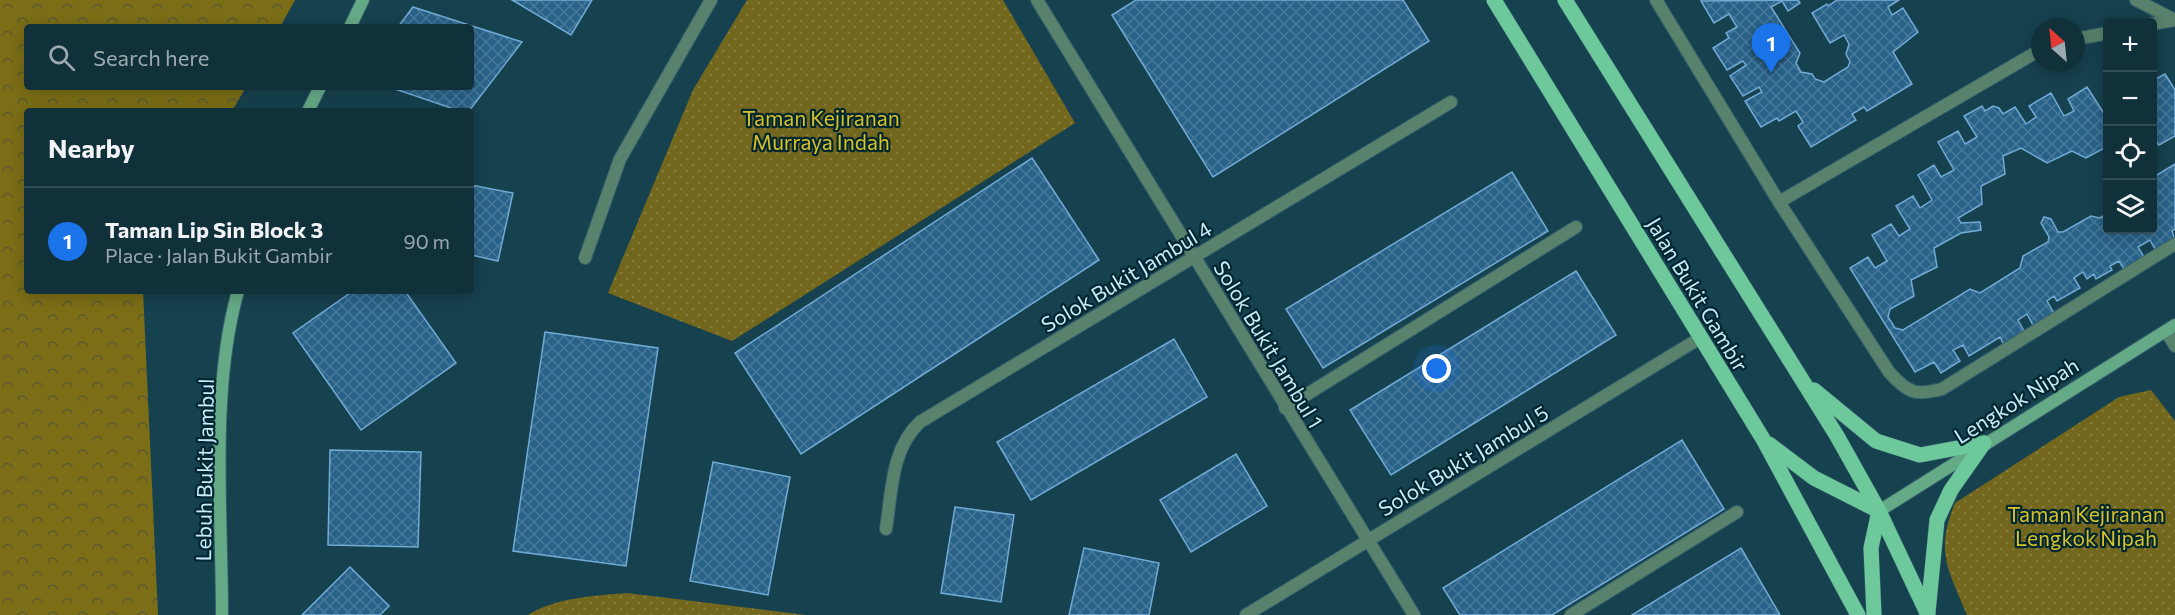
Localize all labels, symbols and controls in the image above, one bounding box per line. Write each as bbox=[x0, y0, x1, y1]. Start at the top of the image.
north arrow bbox=[2031, 18, 2085, 72]
map controls bbox=[2103, 18, 2157, 234]
button: + bbox=[2103, 18, 2157, 72]
pin: 1 bbox=[1752, 23, 1790, 73]
search box bbox=[24, 24, 474, 90]
icon: search bbox=[45, 41, 78, 74]
text: Search here bbox=[93, 44, 209, 71]
button: − bbox=[2103, 72, 2157, 126]
park label: Taman Kejiranan Murraya Indah bbox=[742, 105, 900, 154]
button: locate bbox=[2103, 126, 2157, 180]
text: Nearby bbox=[48, 132, 135, 163]
button: layers bbox=[2103, 180, 2157, 234]
street label: Jalan Bukit Gambir bbox=[1642, 213, 1754, 375]
street label: Solok Bukit Jambul 4 bbox=[1036, 215, 1216, 337]
text: Taman Lip Sin Block 3 bbox=[105, 216, 323, 243]
text: 1 bbox=[63, 229, 72, 253]
text: 90 m bbox=[404, 229, 450, 253]
text: Place · Jalan Bukit Gambir bbox=[105, 243, 333, 267]
street label: Solok Bukit Jambul 1 bbox=[1209, 256, 1329, 432]
street label: Lengkok Nipah bbox=[1949, 352, 2083, 448]
your location bbox=[1422, 354, 1451, 383]
street label: Lebuh Bukit Jambul bbox=[190, 378, 218, 562]
street label: Solok Bukit Jambul 5 bbox=[1373, 399, 1553, 521]
park label: Taman Kejiranan Lengkok Nipah bbox=[2007, 501, 2165, 550]

